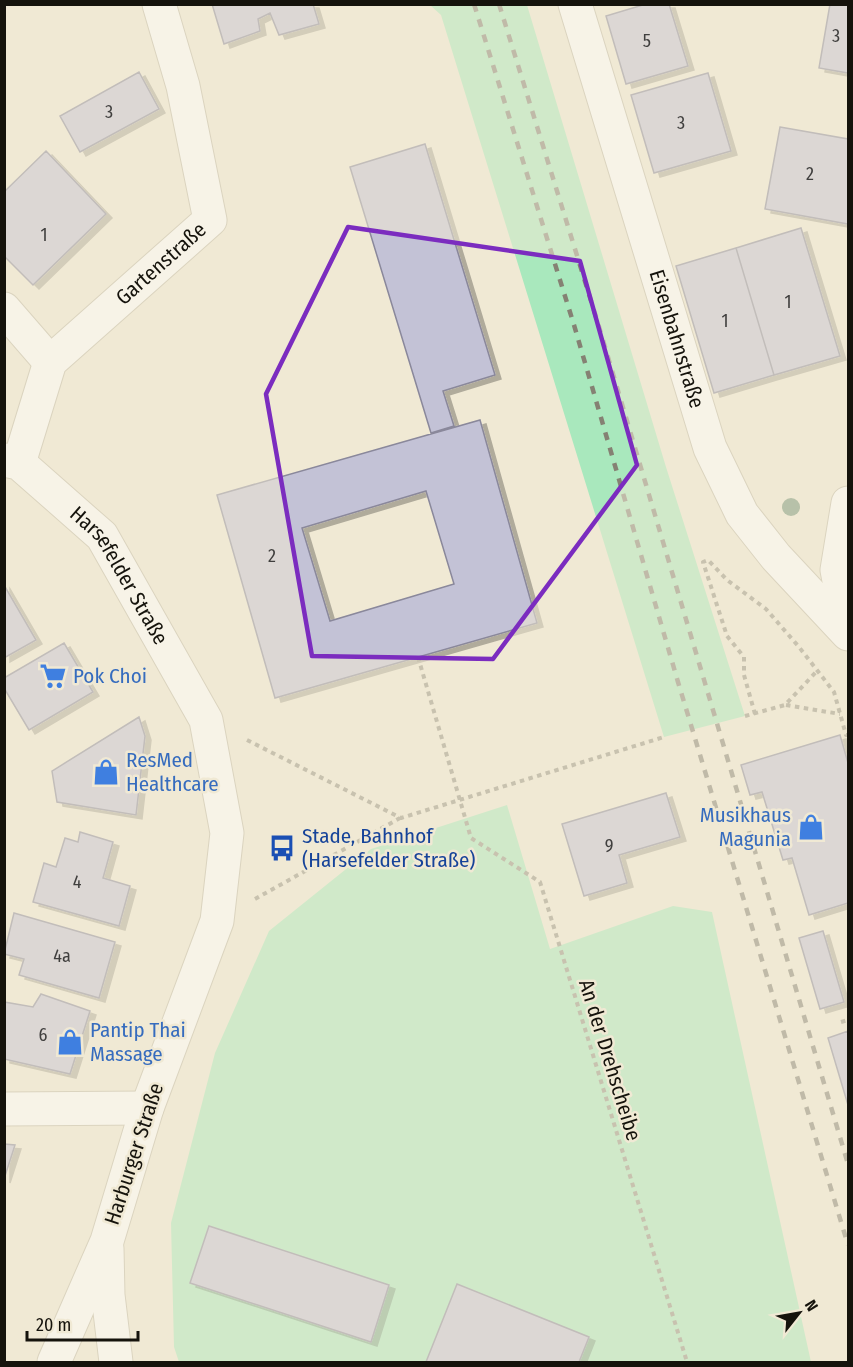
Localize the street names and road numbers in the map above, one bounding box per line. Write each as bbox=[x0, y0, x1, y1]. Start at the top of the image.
street label: Gartenstraße bbox=[110, 217, 212, 310]
street label: Eisenbahnstraße bbox=[644, 266, 710, 411]
street label: Harsefelder Straße bbox=[65, 501, 174, 649]
street label: An der Drehscheibe bbox=[573, 976, 647, 1144]
street label: Harburger Straße bbox=[99, 1080, 169, 1228]

